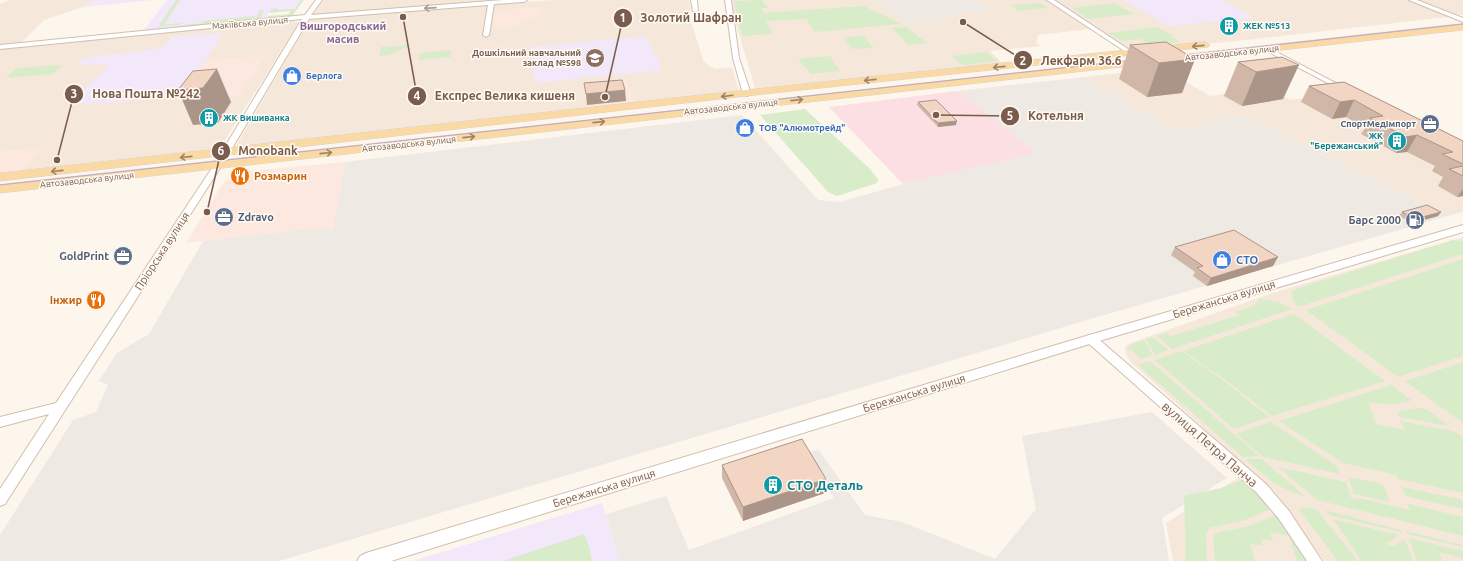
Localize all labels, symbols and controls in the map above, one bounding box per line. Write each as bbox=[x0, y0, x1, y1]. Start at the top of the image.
one-way arrow bbox=[424, 4, 437, 11]
callout: Золотий Шафран bbox=[613, 6, 750, 30]
text: 1 bbox=[620, 11, 626, 24]
text: Золотий Шафран bbox=[640, 11, 742, 24]
street label: Макіївська вулиця bbox=[212, 15, 289, 31]
building icon: ЖЕК №513 bbox=[1218, 15, 1240, 37]
district label: Вишгородський масив bbox=[300, 20, 386, 45]
place label: ЖЕК №513 bbox=[1243, 21, 1290, 31]
one-way arrow bbox=[1192, 42, 1205, 50]
street label: Автозаводська вулиця bbox=[1185, 43, 1280, 63]
school or university icon: Дошкільний навчальний заклад №598 bbox=[584, 47, 606, 69]
place label: Дошкільний навчальний заклад №598 bbox=[472, 48, 581, 68]
callout: Лекфарм 36.6 bbox=[1013, 48, 1129, 72]
text: 2 bbox=[1020, 54, 1027, 67]
text: Лекфарм 36.6 bbox=[1041, 54, 1122, 67]
one-way arrow bbox=[993, 63, 1006, 70]
shop icon: Берлога bbox=[281, 65, 303, 87]
place label: Берлога bbox=[306, 71, 342, 81]
one-way arrow bbox=[864, 77, 877, 84]
callout: Нова Пошта №242 bbox=[64, 82, 208, 106]
callout: Експрес Велика кишеня bbox=[407, 84, 584, 108]
text: 3 bbox=[71, 87, 77, 100]
text: Нова Пошта №242 bbox=[92, 87, 200, 100]
text: 4 bbox=[414, 89, 421, 102]
text: Експрес Велика кишеня bbox=[435, 89, 575, 102]
one-way arrow bbox=[721, 92, 734, 100]
street label: Автозаводська вулиця bbox=[684, 97, 779, 117]
one-way arrow bbox=[790, 97, 803, 104]
callout: Котельня bbox=[1000, 104, 1092, 128]
building icon: ЖК Вишиванка bbox=[198, 107, 220, 129]
text: 5 bbox=[1007, 109, 1014, 122]
text: Котельня bbox=[1028, 109, 1084, 122]
place label: ЖК Вишиванка bbox=[223, 113, 290, 123]
office icon: СпортМедІмпорт bbox=[1419, 113, 1441, 135]
shop icon: ТОВ "Алюмотрейд" bbox=[734, 117, 756, 139]
one-way arrow bbox=[592, 118, 605, 126]
place label: СпортМедІмпорт bbox=[1340, 119, 1416, 129]
place label: ТОВ "Алюмотрейд" bbox=[759, 123, 845, 133]
building icon: ЖК "Бережанський" bbox=[1386, 130, 1408, 152]
place label: ЖК "Бережанський" bbox=[1310, 131, 1383, 151]
one-way arrow bbox=[462, 133, 475, 141]
street label: Автозаводська вулиця bbox=[362, 134, 457, 154]
callout: Monobank bbox=[211, 139, 306, 163]
text: 6 bbox=[218, 144, 225, 157]
text: Monobank bbox=[238, 144, 298, 157]
one-way arrow bbox=[319, 149, 332, 157]
one-way arrow bbox=[180, 153, 193, 160]
restaurant icon: Розмарин bbox=[229, 165, 251, 187]
one-way arrow bbox=[50, 167, 63, 174]
street label: Автозаводська вулиця bbox=[40, 170, 135, 190]
place label: Розмарин bbox=[254, 170, 307, 182]
office icon: Zdravo bbox=[213, 206, 235, 228]
fuel station icon: Барс 2000 bbox=[1404, 209, 1426, 231]
street label: Пріорська вулиця bbox=[132, 210, 192, 292]
place label: Zdravo bbox=[238, 211, 274, 223]
place label: Барс 2000 bbox=[1349, 214, 1401, 226]
office icon: GoldPrint bbox=[112, 245, 134, 267]
shop icon: СТО bbox=[1211, 249, 1233, 271]
place label: GoldPrint bbox=[59, 250, 109, 262]
place label: СТО bbox=[1236, 254, 1259, 266]
street label: Бережанська вулиця bbox=[1171, 278, 1277, 320]
restaurant icon: Інжир bbox=[85, 289, 107, 311]
place label: Інжир bbox=[50, 294, 82, 306]
street label: Бережанська вулиця bbox=[861, 372, 967, 414]
street label: вулиця Петра Панча bbox=[1159, 399, 1261, 489]
street label: Бережанська вулиця bbox=[551, 467, 657, 509]
building icon: СТО Деталь bbox=[762, 474, 784, 496]
place label: СТО Деталь bbox=[787, 478, 863, 492]

